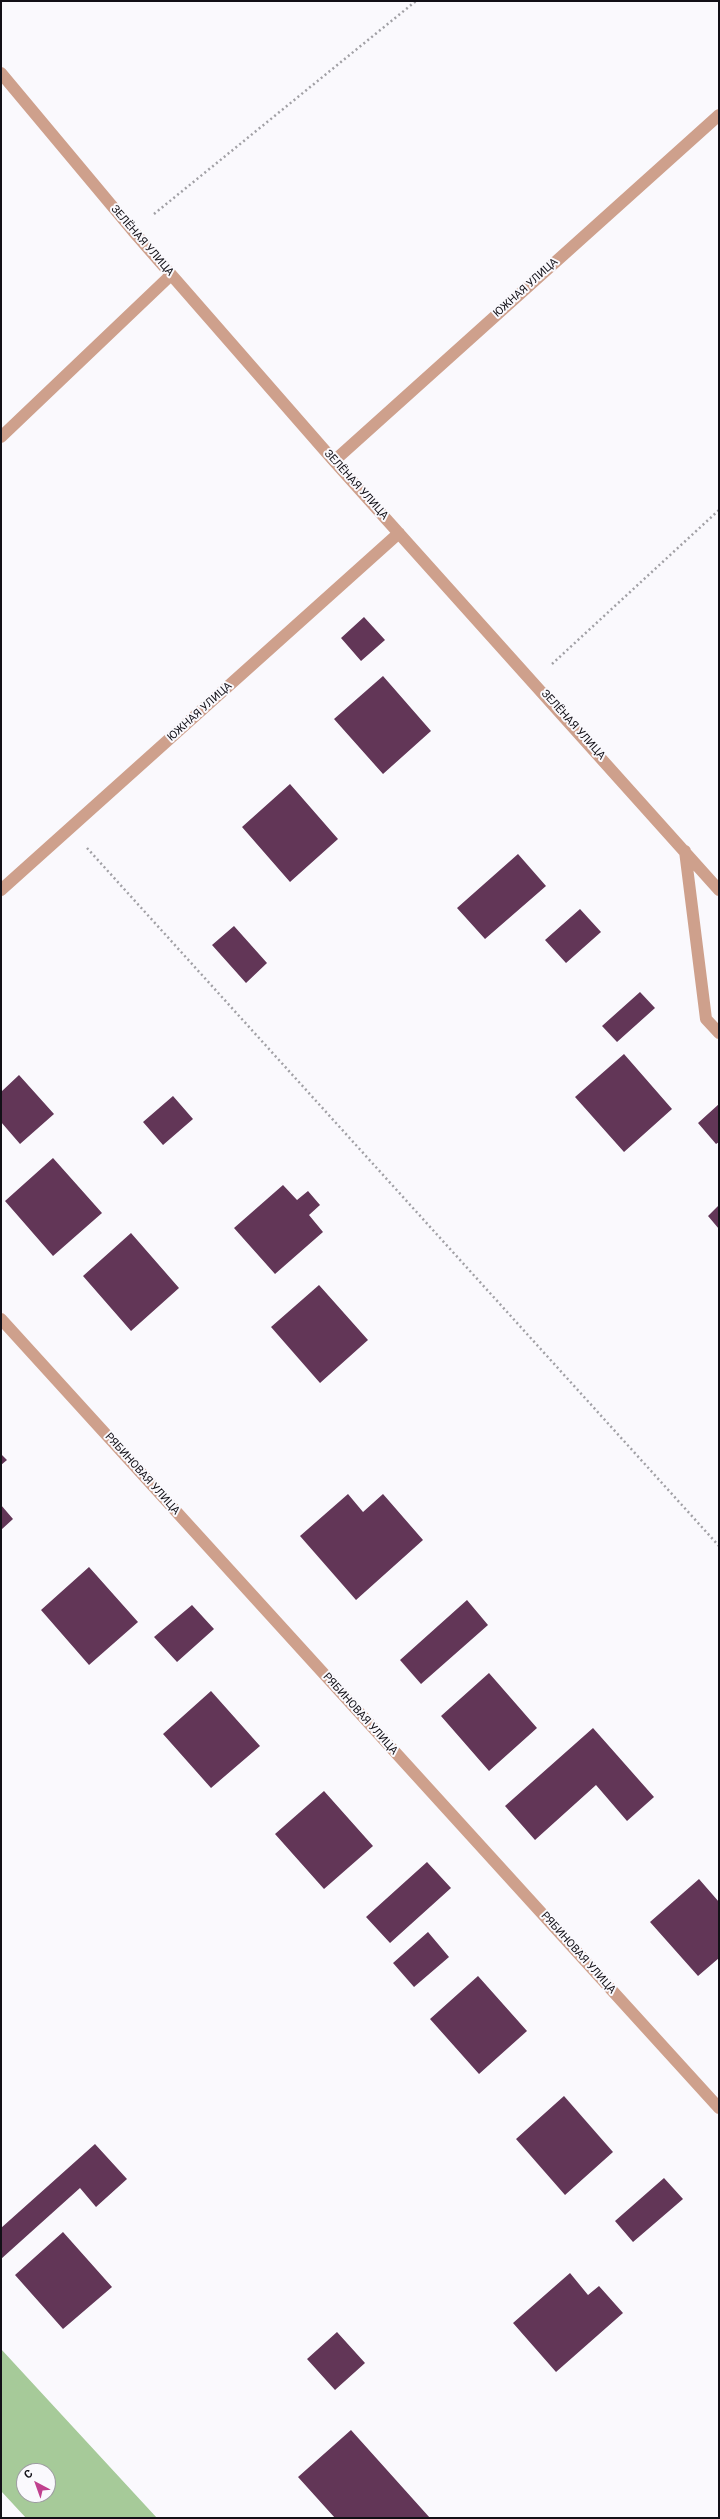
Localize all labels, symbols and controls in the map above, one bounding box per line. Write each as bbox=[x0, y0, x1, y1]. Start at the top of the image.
street label: ЗЕЛЁНАЯ УЛИЦА bbox=[108, 203, 176, 279]
street label: ЮЖНАЯ УЛИЦА bbox=[491, 256, 561, 320]
street label: ЗЕЛЁНАЯ УЛИЦА bbox=[321, 447, 391, 523]
street label: ЮЖНАЯ УЛИЦА bbox=[165, 680, 235, 744]
street label: ЗЕЛЁНАЯ УЛИЦА bbox=[538, 687, 608, 763]
street label: РЯБИНОВАЯ УЛИЦА bbox=[102, 1430, 182, 1518]
street label: РЯБИНОВАЯ УЛИЦА bbox=[320, 1670, 400, 1758]
street label: РЯБИНОВАЯ УЛИЦА bbox=[538, 1909, 618, 1997]
north arrow bbox=[16, 2463, 56, 2503]
text: С bbox=[21, 2467, 35, 2482]

